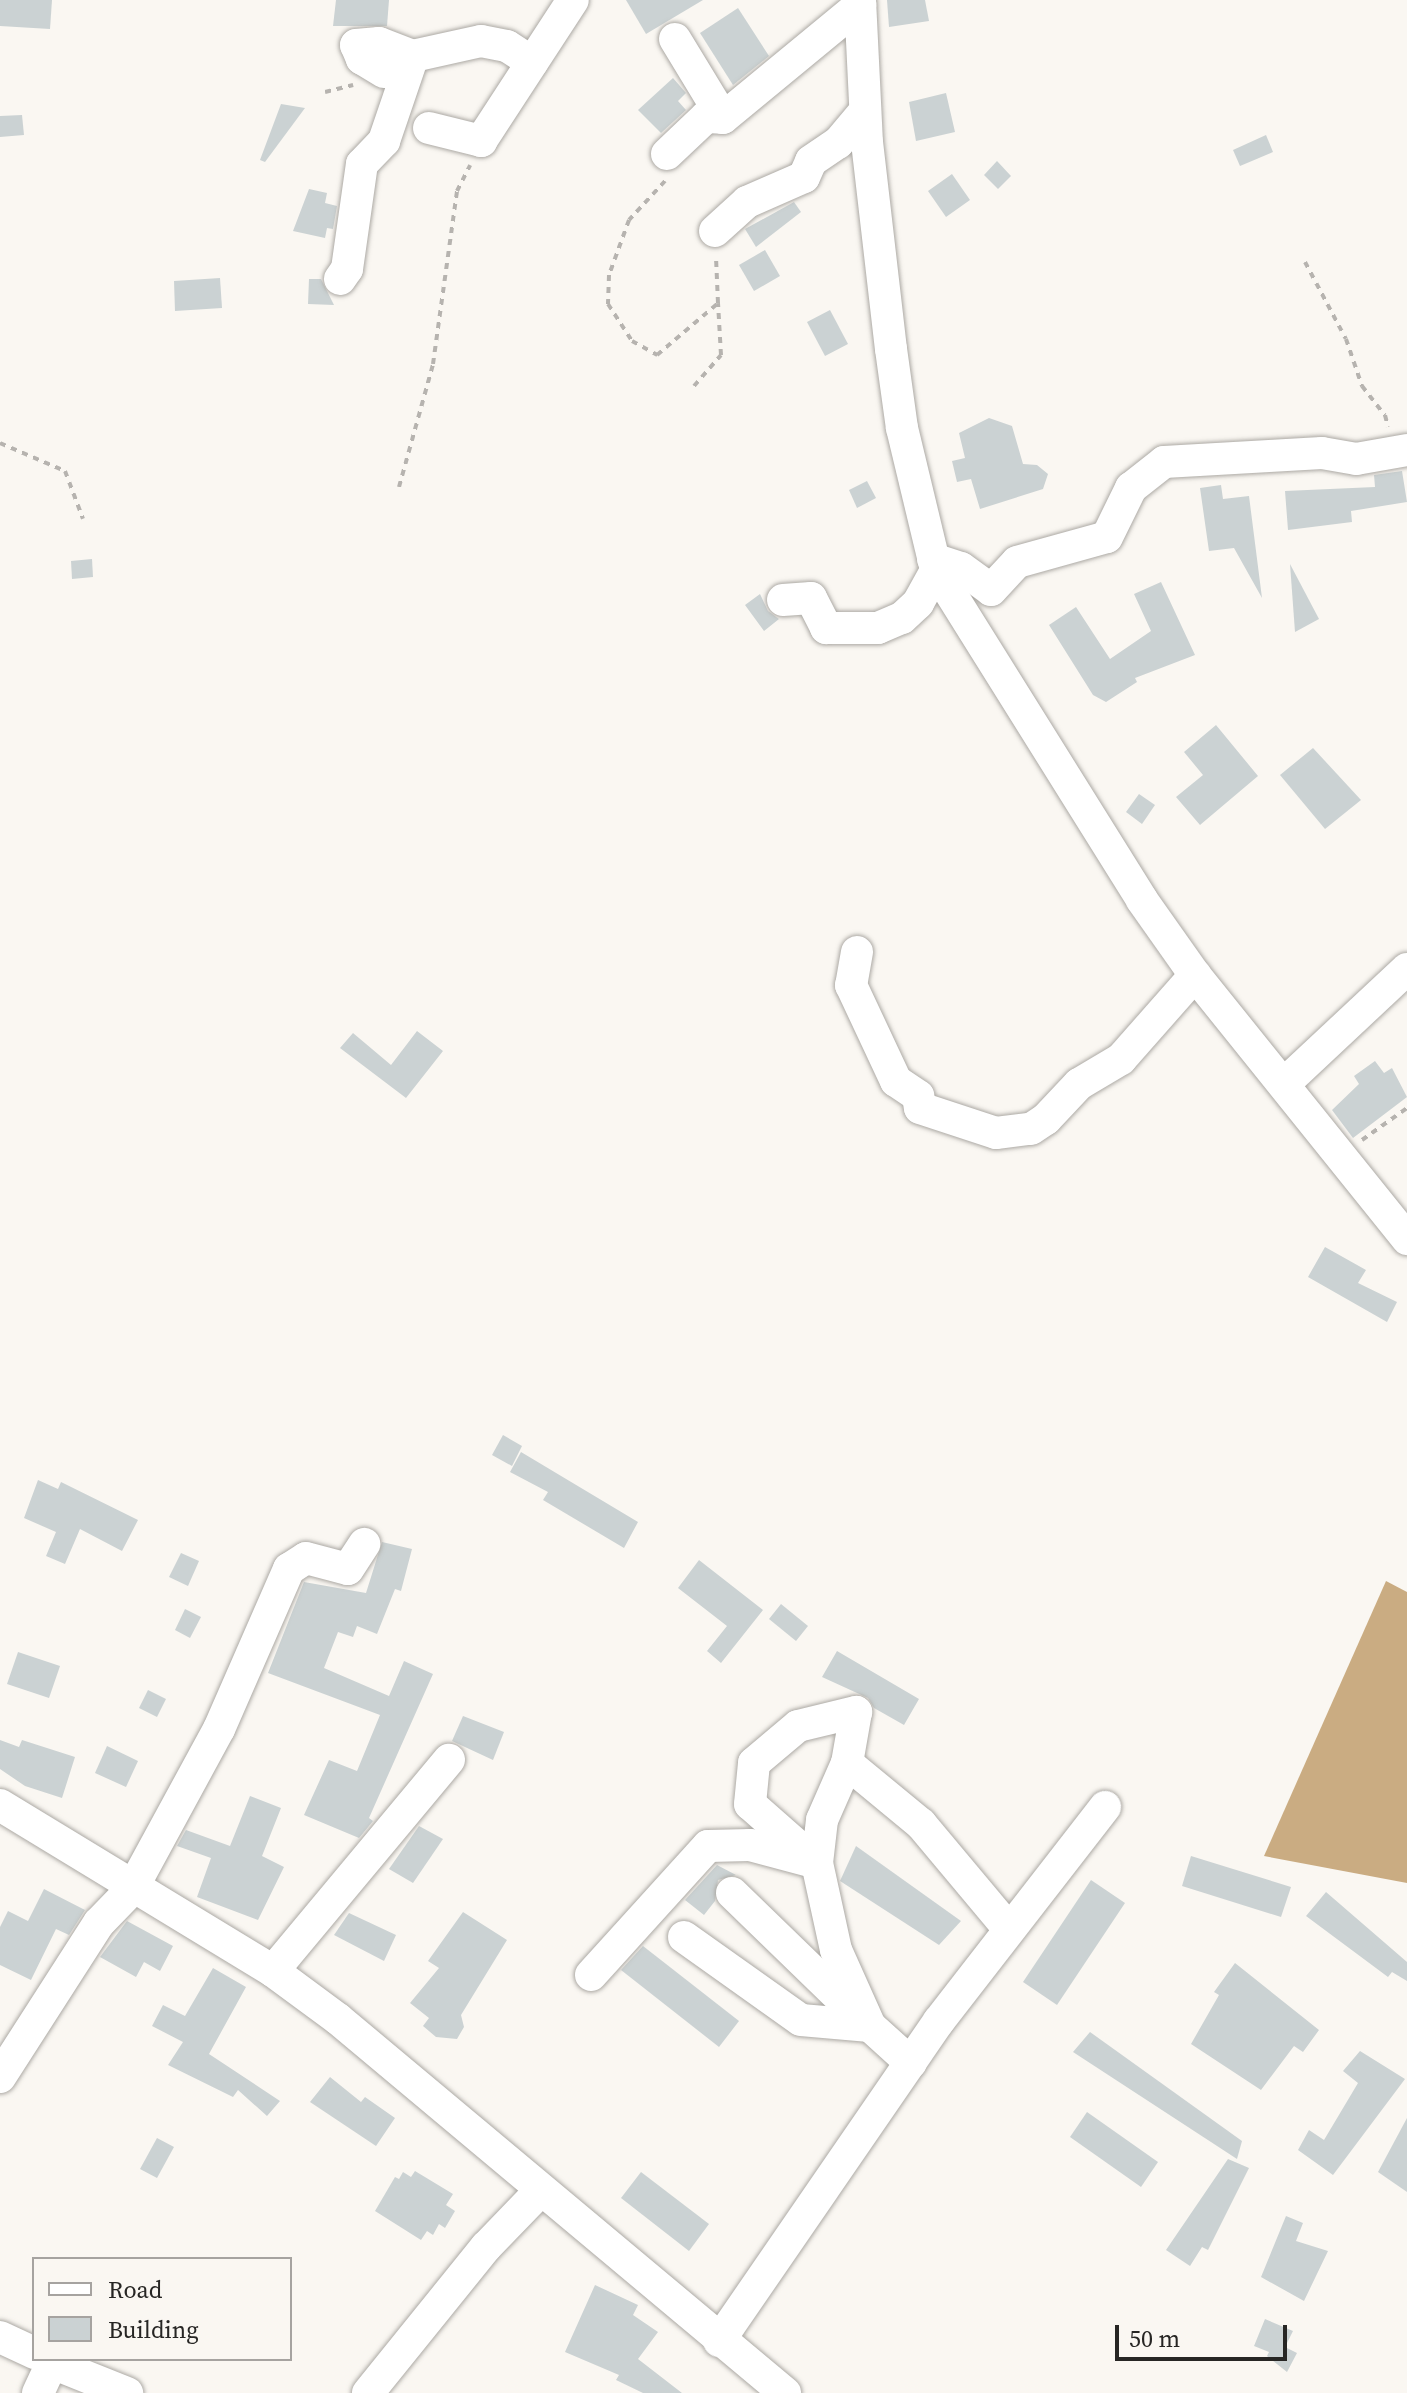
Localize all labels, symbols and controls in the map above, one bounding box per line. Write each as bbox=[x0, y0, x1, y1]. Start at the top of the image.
legend bbox=[32, 2257, 292, 2361]
text: Road bbox=[108, 2273, 162, 2306]
scale bar bbox=[1119, 2309, 1291, 2359]
text: Building bbox=[108, 2313, 199, 2346]
text: 50 m bbox=[1129, 2322, 1180, 2355]

